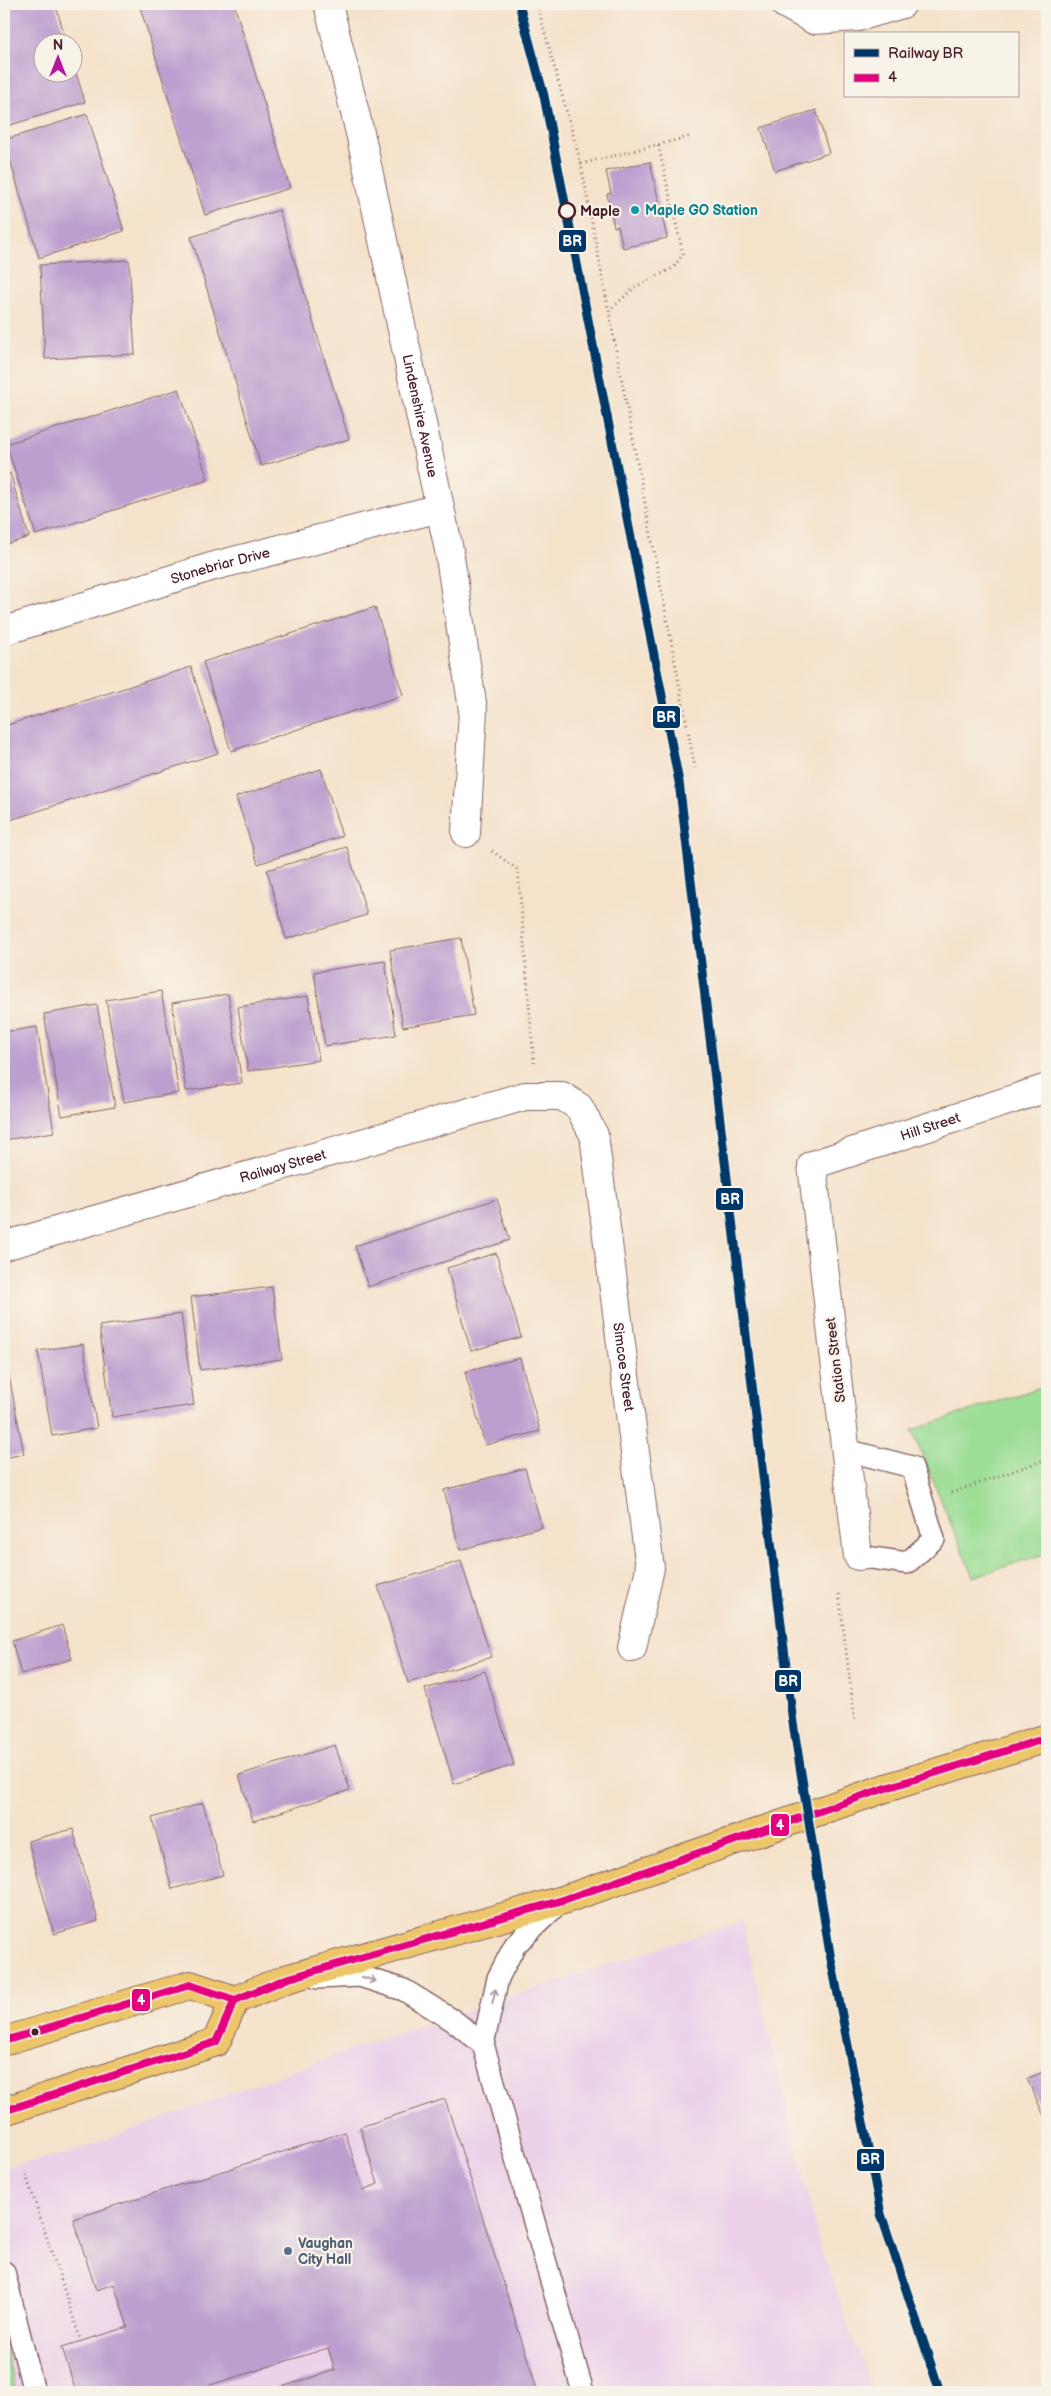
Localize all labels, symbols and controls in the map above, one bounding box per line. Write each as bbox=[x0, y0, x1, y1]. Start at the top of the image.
north arrow bbox=[32, 32, 82, 82]
legend bbox=[844, 32, 1018, 98]
text: N bbox=[53, 37, 63, 54]
text: Railway BR bbox=[888, 44, 964, 63]
text: 4 bbox=[888, 68, 897, 87]
marker: Maple bbox=[558, 202, 576, 220]
place label: Maple GO Station bbox=[645, 202, 758, 219]
place label: Maple bbox=[580, 203, 620, 220]
marker: Maple GO Station bbox=[629, 204, 641, 216]
line badge: BR bbox=[558, 229, 587, 253]
text: BR bbox=[562, 233, 582, 250]
street label: Lindenshire Avenue bbox=[399, 353, 441, 479]
street label: Stonebriar Drive bbox=[169, 544, 272, 588]
line badge: BR bbox=[652, 705, 681, 729]
text: BR bbox=[656, 709, 676, 726]
street label: Hill Street bbox=[898, 1109, 963, 1144]
street label: Railway Street bbox=[238, 1146, 329, 1187]
line badge: BR bbox=[715, 1187, 744, 1211]
text: BR bbox=[720, 1191, 740, 1208]
street label: Station Street bbox=[822, 1316, 849, 1403]
street label: Simcoe Street bbox=[609, 1322, 638, 1413]
line badge: BR bbox=[774, 1669, 802, 1693]
text: BR bbox=[778, 1673, 798, 1690]
line badge: 4 bbox=[770, 1813, 790, 1837]
text: 4 bbox=[776, 1817, 785, 1834]
one-way arrow bbox=[361, 1975, 377, 1984]
line badge: 4 bbox=[131, 1988, 151, 2012]
one-way arrow bbox=[490, 1989, 499, 2005]
text: 4 bbox=[137, 1992, 146, 2009]
unlabelled marker bbox=[30, 2027, 40, 2037]
line badge: BR bbox=[856, 2148, 885, 2172]
text: BR bbox=[860, 2151, 880, 2168]
place label: Vaughan City Hall bbox=[298, 2235, 353, 2268]
marker: Vaughan City Hall bbox=[282, 2245, 294, 2257]

